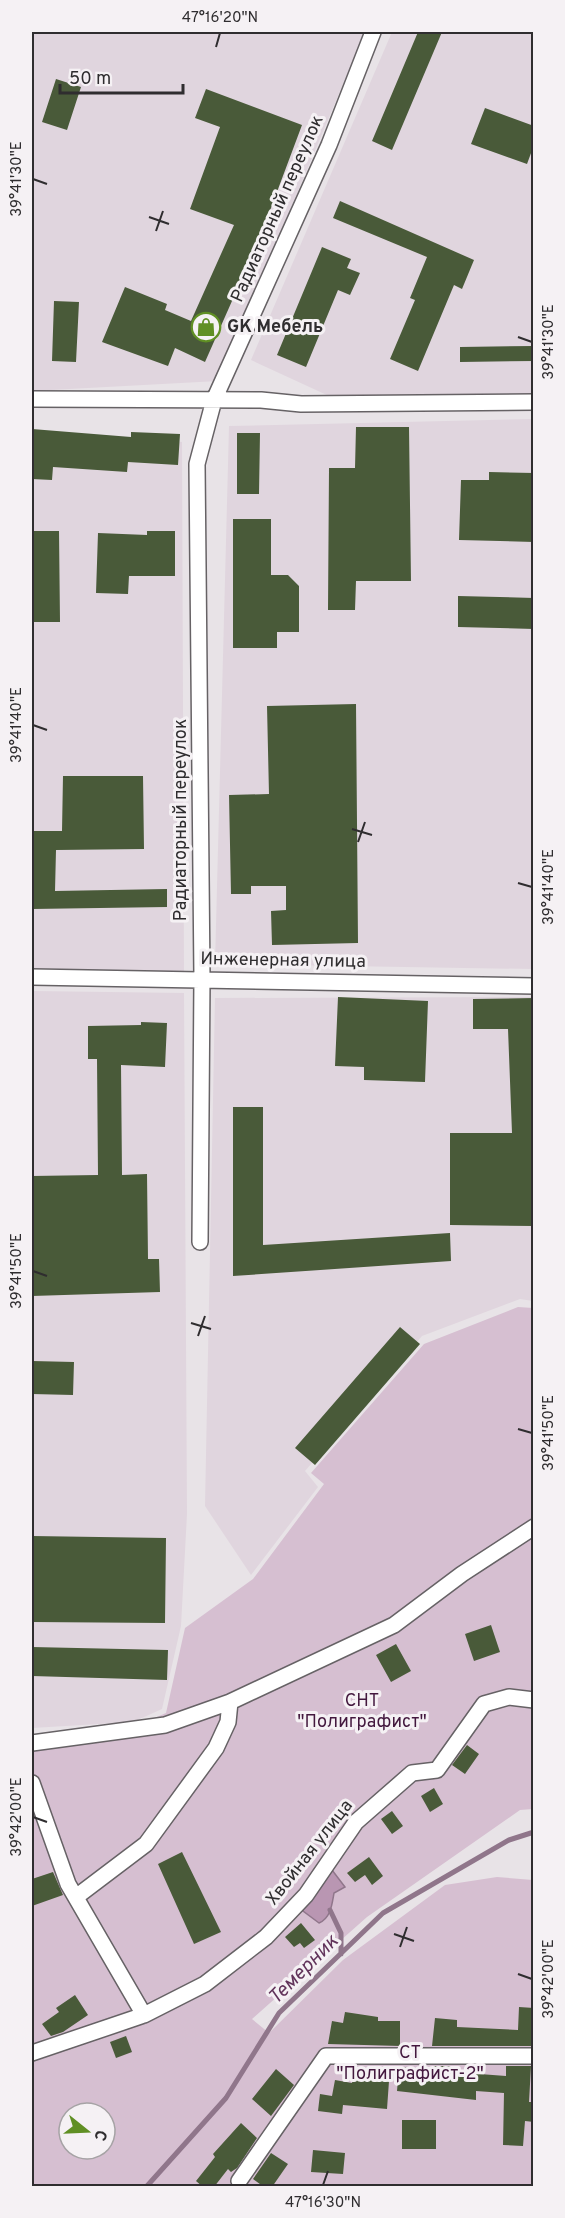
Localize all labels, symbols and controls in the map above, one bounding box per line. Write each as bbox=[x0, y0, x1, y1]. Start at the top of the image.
text: 47°16'20"N bbox=[182, 9, 258, 28]
scale bar bbox=[60, 57, 183, 95]
text: 50 m bbox=[69, 68, 111, 91]
street label: Радиаторный переулок bbox=[226, 112, 330, 306]
text: 39°41'30"E bbox=[8, 141, 27, 217]
text: 39°41'30"E bbox=[540, 304, 559, 380]
shop icon: GK Мебель bbox=[190, 311, 222, 343]
place label: GK Мебель bbox=[227, 316, 323, 339]
text: 39°41'40"E bbox=[8, 687, 27, 763]
street label: Радиаторный переулок bbox=[170, 719, 193, 921]
text: 39°41'40"E bbox=[540, 849, 559, 925]
street label: Инженерная улица bbox=[200, 948, 366, 974]
text: 39°41'50"E bbox=[8, 1233, 27, 1309]
text: 39°41'50"E bbox=[540, 1395, 559, 1471]
park label: СНТ "Полиграфист" bbox=[297, 1690, 427, 1734]
text: 39°42'00"E bbox=[8, 1777, 27, 1857]
street label: Хвойная улица bbox=[261, 1795, 359, 1911]
water label: Темерник bbox=[263, 1929, 345, 2011]
text: 39°42'00"E bbox=[540, 1939, 559, 2019]
park label: СТ "Полиграфист-2" bbox=[336, 2042, 484, 2086]
north arrow bbox=[57, 2101, 117, 2161]
text: С bbox=[88, 2127, 110, 2143]
text: 47°16'30"N bbox=[285, 2194, 361, 2213]

